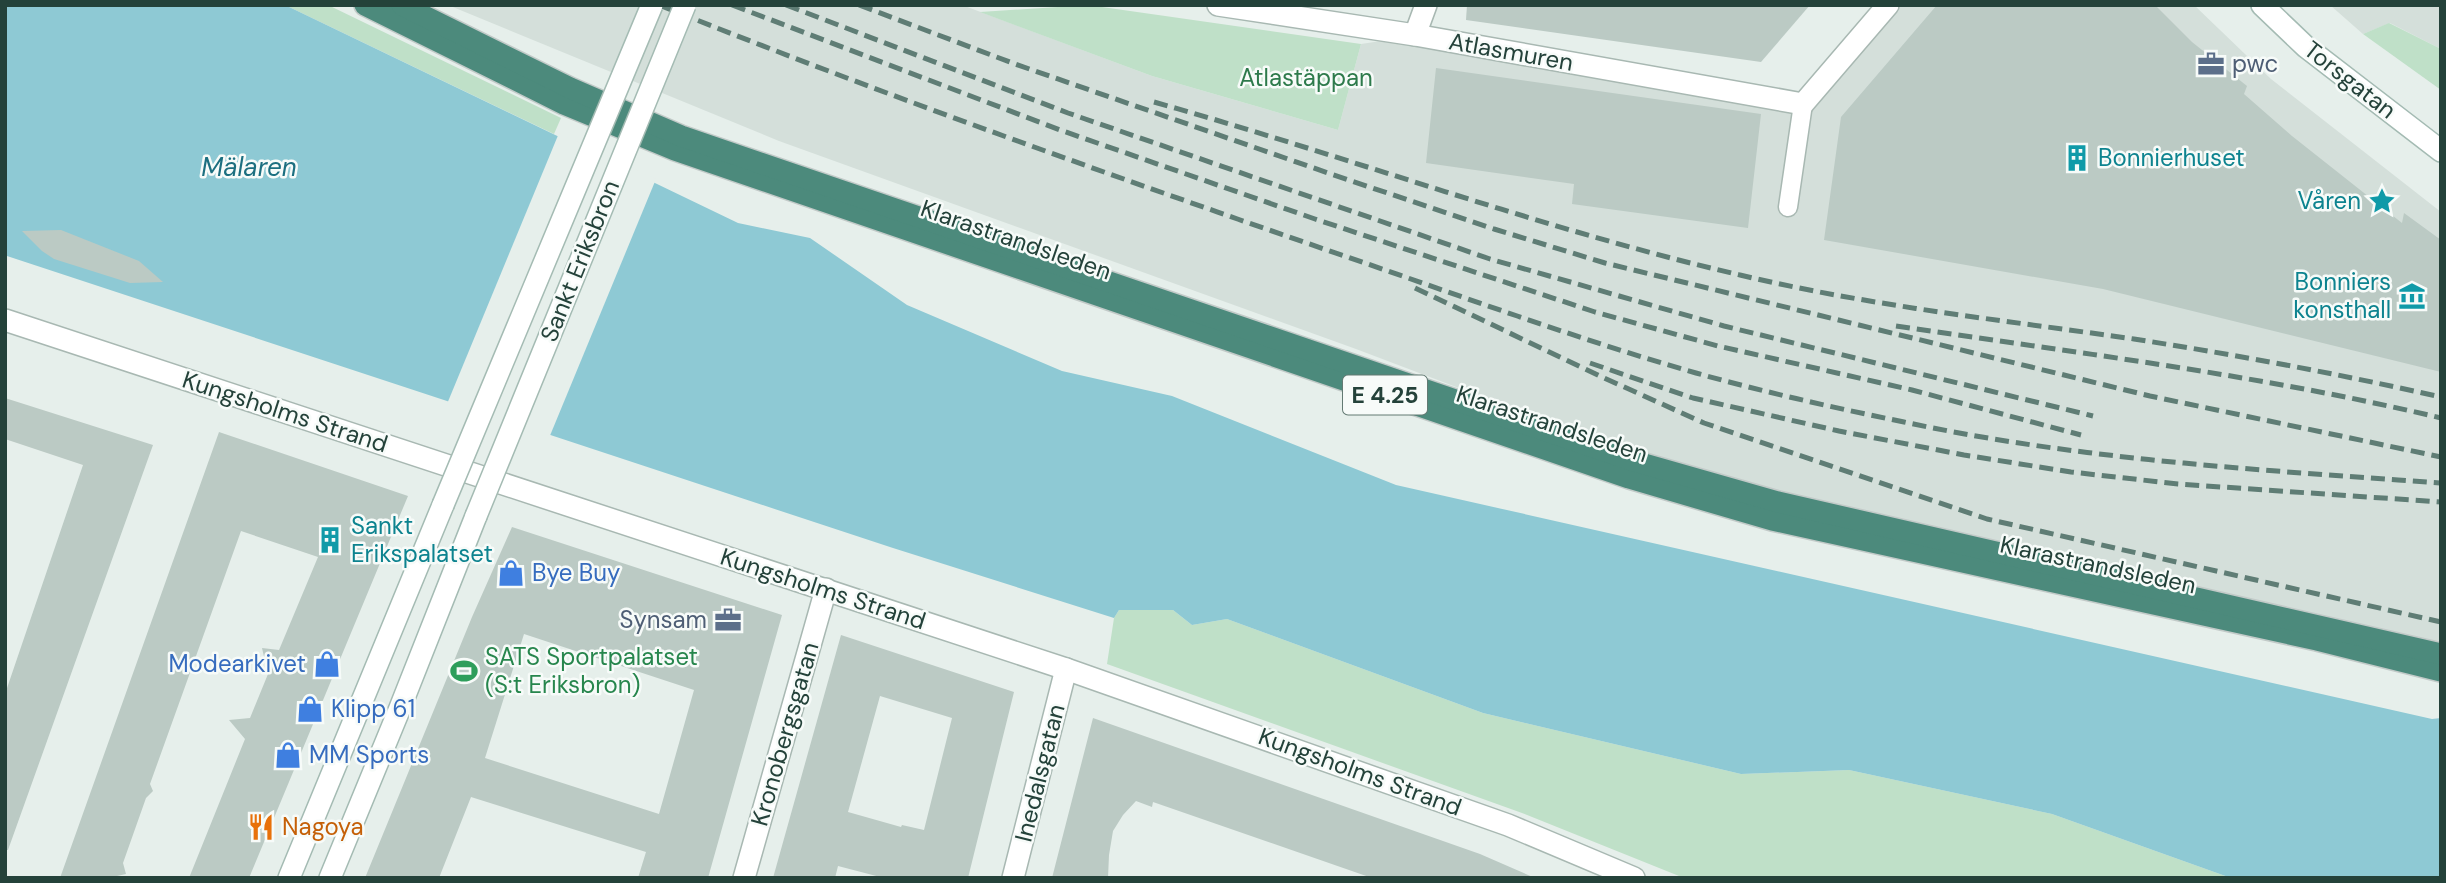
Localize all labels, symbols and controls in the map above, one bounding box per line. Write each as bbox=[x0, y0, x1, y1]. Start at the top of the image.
street label: Atlasmuren bbox=[1446, 25, 1576, 78]
street label: Torsgatan bbox=[2298, 34, 2403, 125]
place label: pwc bbox=[2232, 48, 2278, 79]
office icon: pwc bbox=[2196, 49, 2226, 79]
park label: Atlastäppan bbox=[1239, 62, 1373, 93]
place label: Bonnierhuset bbox=[2098, 142, 2245, 173]
building icon: Bonnierhuset bbox=[2062, 143, 2092, 173]
water label: Mälaren bbox=[201, 150, 297, 184]
street label: Sankt Eriksbron bbox=[533, 175, 626, 346]
place label: Våren bbox=[2297, 185, 2361, 216]
place icon: Våren bbox=[2367, 186, 2397, 216]
street label: Klarastrandsleden bbox=[917, 192, 1116, 287]
place label: Bonniers konsthall bbox=[2293, 266, 2391, 325]
museum icon: Bonniers konsthall bbox=[2397, 281, 2427, 311]
street label: Kungsholms Strand bbox=[179, 364, 392, 459]
road number: E 4.25 bbox=[1343, 376, 1427, 414]
street label: Klarastrandsleden bbox=[1452, 378, 1652, 469]
place label: Sankt Erikspalatset bbox=[351, 510, 493, 569]
building icon: Sankt Erikspalatset bbox=[315, 525, 345, 555]
street label: Klarastrandsleden bbox=[1997, 529, 2199, 600]
street label: Kungsholms Strand bbox=[717, 541, 930, 636]
place label: Bye Buy bbox=[532, 557, 620, 588]
shop icon: Bye Buy bbox=[496, 558, 526, 588]
place label: Synsam bbox=[619, 604, 707, 635]
office icon: Synsam bbox=[713, 605, 743, 635]
street label: Kronobergsgatan bbox=[743, 638, 826, 829]
place label: SATS Sportpalatset (S:t Eriksbron) bbox=[485, 641, 698, 700]
place label: Modearkivet bbox=[168, 648, 306, 679]
shop icon: Modearkivet bbox=[312, 649, 342, 679]
sports icon: SATS Sportpalatset (S:t Eriksbron) bbox=[449, 656, 479, 686]
place label: Klipp 61 bbox=[331, 693, 415, 724]
shop icon: Klipp 61 bbox=[295, 694, 325, 724]
street label: Inedalsgatan bbox=[1007, 701, 1072, 845]
street label: Kungsholms Strand bbox=[1254, 720, 1466, 823]
place label: MM Sports bbox=[309, 739, 429, 770]
shop icon: MM Sports bbox=[273, 740, 303, 770]
place label: Nagoya bbox=[282, 811, 363, 842]
restaurant icon: Nagoya bbox=[246, 812, 276, 842]

